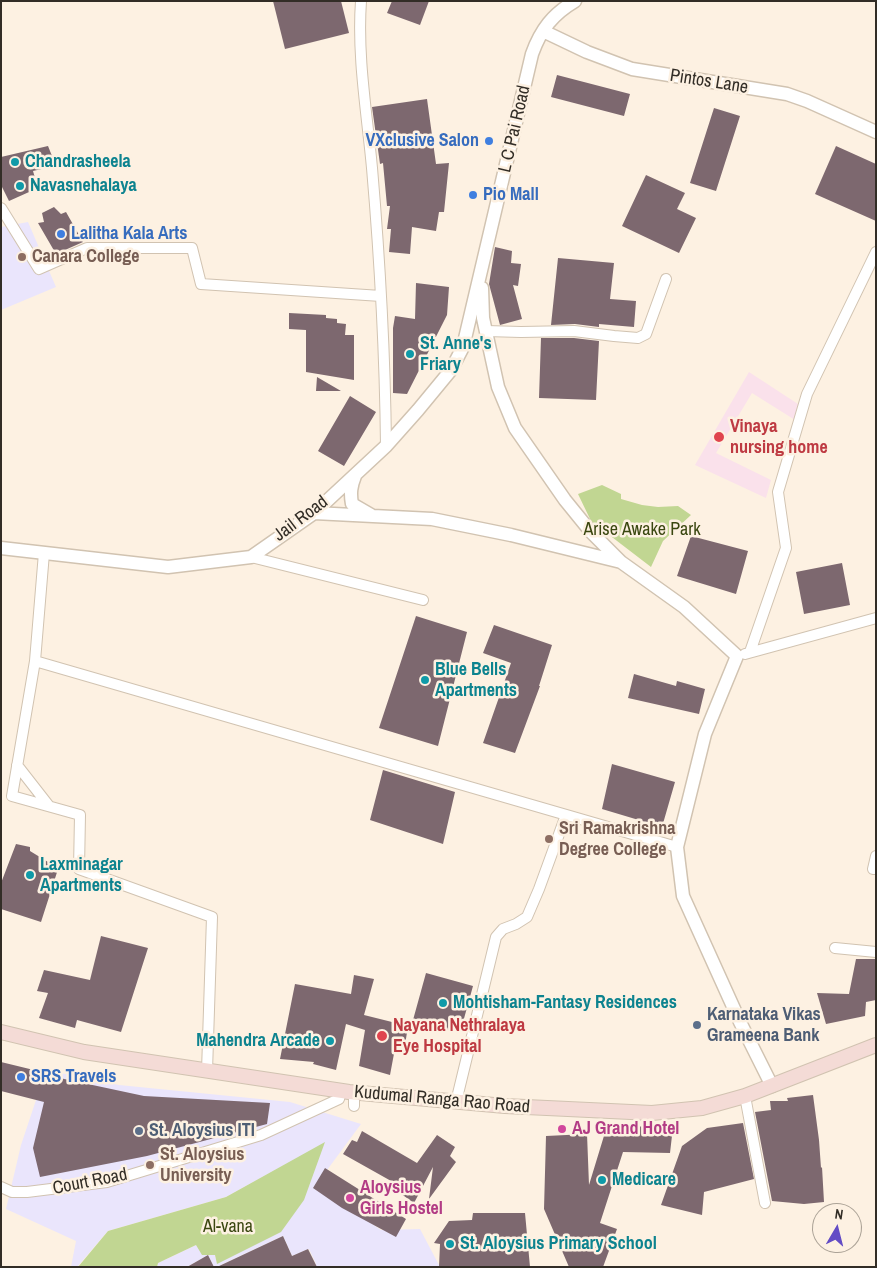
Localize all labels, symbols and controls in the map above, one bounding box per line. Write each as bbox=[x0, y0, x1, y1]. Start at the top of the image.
street label: Pintos Lane bbox=[668, 65, 750, 99]
street label: L C Pai Road bbox=[495, 83, 535, 175]
place label: VXclusive Salon bbox=[365, 130, 479, 152]
marker: VXclusive Salon bbox=[483, 135, 495, 147]
place label: Chandrasheela bbox=[25, 151, 131, 173]
marker: Chandrasheela bbox=[9, 156, 21, 168]
place label: Navasnehalaya bbox=[30, 175, 137, 197]
marker: Navasnehalaya bbox=[14, 180, 26, 192]
place label: Pio Mall bbox=[483, 184, 539, 206]
marker: Pio Mall bbox=[467, 189, 479, 201]
place label: Lalitha Kala Arts bbox=[71, 223, 187, 245]
marker: Lalitha Kala Arts bbox=[55, 228, 67, 240]
place label: Canara College bbox=[32, 246, 139, 268]
marker: Canara College bbox=[16, 251, 28, 263]
place label: St. Anne's Friary bbox=[420, 333, 492, 376]
marker: St. Anne's Friary bbox=[404, 348, 416, 360]
place label: Vinaya nursing home bbox=[730, 416, 828, 458]
marker: Vinaya nursing home bbox=[712, 430, 726, 444]
street label: Jail Road bbox=[270, 492, 332, 546]
park label: Arise Awake Park bbox=[583, 519, 701, 541]
place label: Blue Bells Apartments bbox=[435, 659, 517, 702]
marker: Blue Bells Apartments bbox=[419, 674, 431, 686]
place label: Sri Ramakrishna Degree College bbox=[559, 818, 675, 861]
marker: Sri Ramakrishna Degree College bbox=[543, 833, 555, 845]
place label: Laxminagar Apartments bbox=[40, 854, 123, 896]
marker: Laxminagar Apartments bbox=[24, 869, 36, 881]
place label: Mohtisham-Fantasy Residences bbox=[453, 992, 677, 1014]
marker: Mohtisham-Fantasy Residences bbox=[437, 997, 449, 1009]
place label: Karnataka Vikas Grameena Bank bbox=[707, 1004, 821, 1046]
place label: Nayana Nethralaya Eye Hospital bbox=[393, 1015, 525, 1058]
marker: Karnataka Vikas Grameena Bank bbox=[691, 1019, 703, 1031]
marker: Nayana Nethralaya Eye Hospital bbox=[375, 1029, 389, 1043]
place label: Mahendra Arcade bbox=[196, 1030, 320, 1052]
marker: Mahendra Arcade bbox=[324, 1035, 336, 1047]
place label: SRS Travels bbox=[31, 1066, 116, 1088]
marker: SRS Travels bbox=[15, 1071, 27, 1083]
street label: Kudumal Ranga Rao Road bbox=[353, 1082, 531, 1118]
place label: AJ Grand Hotel bbox=[572, 1118, 679, 1140]
place label: St. Aloysius ITI bbox=[149, 1120, 255, 1142]
marker: AJ Grand Hotel bbox=[556, 1123, 568, 1135]
marker: St. Aloysius ITI bbox=[133, 1125, 145, 1137]
place label: St. Aloysius University bbox=[160, 1144, 244, 1186]
marker: St. Aloysius University bbox=[144, 1159, 156, 1171]
street label: Court Road bbox=[51, 1164, 129, 1200]
place label: Medicare bbox=[612, 1169, 676, 1191]
marker: Medicare bbox=[596, 1174, 608, 1186]
place label: Aloysius Girls Hostel bbox=[360, 1177, 443, 1220]
marker: Aloysius Girls Hostel bbox=[344, 1192, 356, 1204]
north arrow bbox=[812, 1203, 862, 1253]
text: N bbox=[834, 1205, 844, 1224]
park label: Al-vana bbox=[203, 1216, 253, 1238]
place label: St. Aloysius Primary School bbox=[460, 1233, 657, 1255]
marker: St. Aloysius Primary School bbox=[444, 1238, 456, 1250]

